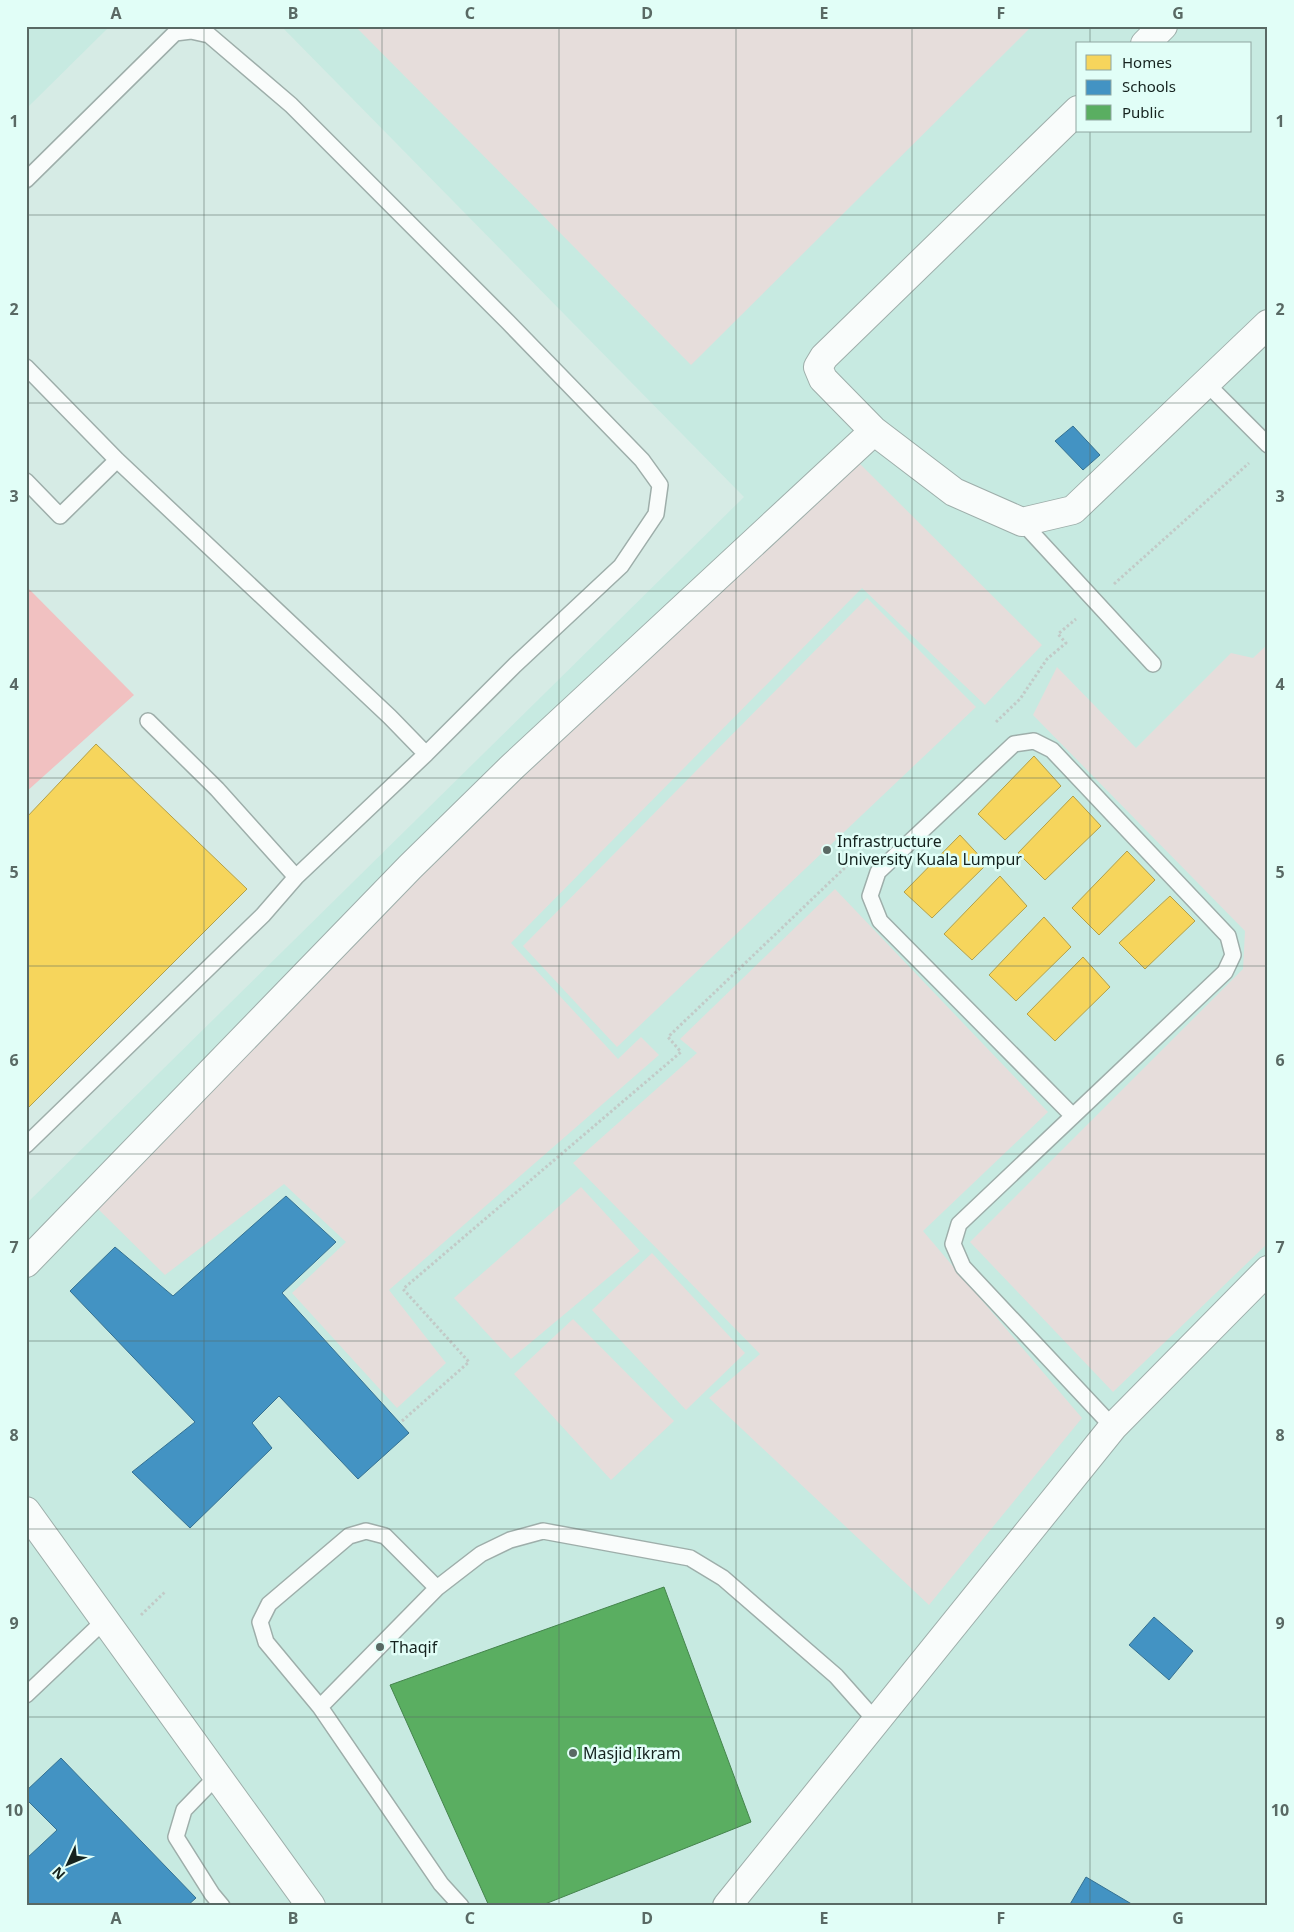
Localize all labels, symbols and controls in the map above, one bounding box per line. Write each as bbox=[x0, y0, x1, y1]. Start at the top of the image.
text: A bbox=[110, 2, 122, 24]
text: B bbox=[288, 2, 298, 24]
text: C bbox=[465, 2, 475, 24]
text: D bbox=[641, 2, 653, 24]
text: E bbox=[820, 2, 829, 24]
text: F bbox=[997, 2, 1005, 24]
text: G bbox=[1172, 2, 1184, 24]
legend bbox=[1076, 42, 1252, 132]
text: Homes bbox=[1122, 52, 1172, 72]
text: Schools bbox=[1122, 76, 1176, 96]
text: Public bbox=[1122, 102, 1165, 122]
text: 1 bbox=[9, 110, 19, 132]
text: 1 bbox=[1275, 110, 1285, 132]
text: 2 bbox=[9, 298, 19, 320]
text: 2 bbox=[1275, 298, 1285, 320]
text: 3 bbox=[9, 485, 19, 507]
text: 3 bbox=[1275, 485, 1285, 507]
text: 4 bbox=[9, 673, 19, 695]
text: 4 bbox=[1275, 673, 1285, 695]
place label: Infrastructure University Kuala Lumpur bbox=[837, 830, 1022, 870]
marker: Infrastructure University Kuala Lumpur bbox=[821, 844, 833, 856]
text: 5 bbox=[9, 861, 19, 883]
text: 5 bbox=[1275, 861, 1285, 883]
text: 6 bbox=[9, 1049, 19, 1071]
text: 6 bbox=[1275, 1049, 1285, 1071]
text: 7 bbox=[9, 1236, 19, 1258]
text: 7 bbox=[1275, 1236, 1285, 1258]
text: 8 bbox=[9, 1424, 19, 1446]
text: 8 bbox=[1275, 1424, 1285, 1446]
text: 9 bbox=[9, 1612, 19, 1634]
text: 9 bbox=[1275, 1612, 1285, 1634]
place label: Thaqif bbox=[390, 1636, 439, 1658]
marker: Thaqif bbox=[374, 1641, 386, 1653]
place label: Masjid Ikram bbox=[583, 1742, 681, 1764]
marker: Masjid Ikram bbox=[567, 1747, 579, 1759]
text: 10 bbox=[5, 1799, 23, 1821]
text: 10 bbox=[1271, 1799, 1289, 1821]
north arrow bbox=[42, 1840, 92, 1890]
text: N bbox=[47, 1863, 69, 1884]
text: A bbox=[110, 1907, 122, 1929]
text: B bbox=[288, 1907, 298, 1929]
text: C bbox=[465, 1907, 475, 1929]
text: D bbox=[641, 1907, 653, 1929]
text: E bbox=[820, 1907, 829, 1929]
text: F bbox=[997, 1907, 1005, 1929]
text: G bbox=[1172, 1907, 1184, 1929]

